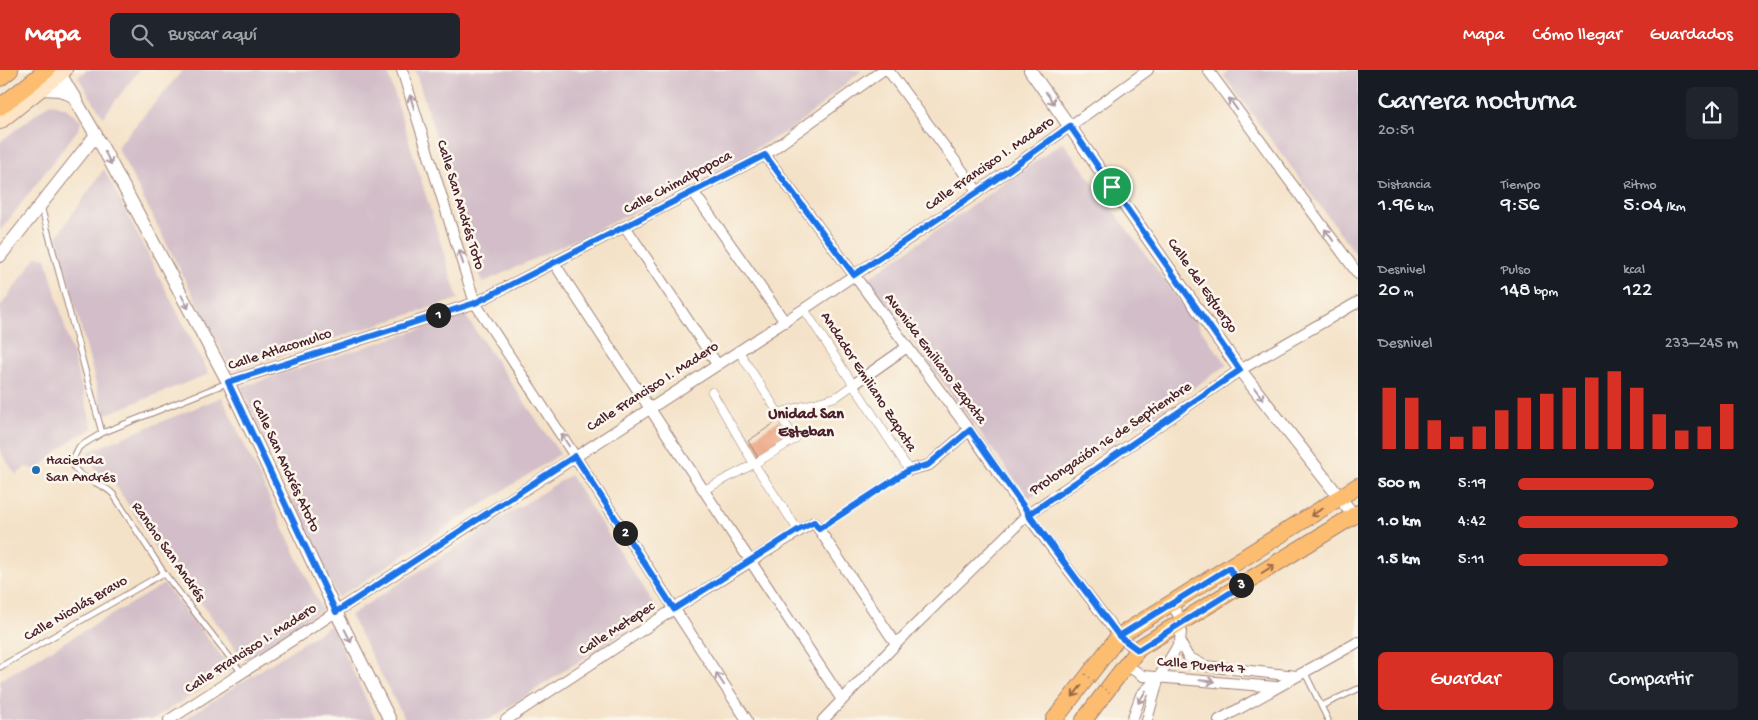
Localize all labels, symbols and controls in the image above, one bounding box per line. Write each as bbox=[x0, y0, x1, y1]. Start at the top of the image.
search box bbox=[110, 13, 460, 58]
text: Mapa bbox=[25, 21, 80, 50]
icon: search bbox=[128, 21, 156, 49]
text: Buscar aquí bbox=[168, 24, 257, 47]
text: Mapa bbox=[1463, 25, 1504, 46]
text: Cómo llegar bbox=[1532, 25, 1622, 46]
text: Guardados bbox=[1650, 25, 1733, 46]
text: Carrera nocturna bbox=[1378, 86, 1576, 119]
button: share bbox=[1686, 87, 1738, 139]
one-way arrow bbox=[1045, 91, 1055, 105]
one-way arrow bbox=[407, 95, 416, 110]
one-way arrow bbox=[1228, 97, 1238, 111]
street label: Calle Francisco I. Madero bbox=[922, 113, 1058, 215]
text: 20:51 bbox=[1378, 122, 1415, 141]
street label: Calle San Andrés Toto bbox=[432, 138, 488, 272]
street label: Calle Chimalpopoca bbox=[621, 147, 736, 219]
one-way arrow bbox=[104, 150, 113, 165]
pin bbox=[1091, 166, 1133, 208]
icon: arrive bbox=[1098, 173, 1126, 201]
text: Distancia bbox=[1378, 177, 1431, 194]
text: Tiempo bbox=[1501, 177, 1540, 194]
text: Ritmo bbox=[1623, 177, 1657, 194]
text: 1.96 bbox=[1378, 194, 1414, 219]
text: 9:56 bbox=[1501, 194, 1539, 219]
text: 5:04 bbox=[1623, 194, 1663, 219]
text: km bbox=[1414, 199, 1434, 216]
text: /km bbox=[1663, 199, 1686, 216]
one-way arrow bbox=[1324, 228, 1334, 242]
street label: Calle del Esfuerzo bbox=[1163, 235, 1242, 337]
one-way arrow bbox=[455, 249, 465, 265]
text: Desnivel bbox=[1378, 262, 1426, 279]
text: Pulso bbox=[1501, 262, 1530, 279]
text: kcal bbox=[1623, 262, 1645, 279]
text: 20 bbox=[1378, 279, 1400, 304]
text: 148 bbox=[1501, 279, 1531, 304]
text: 122 bbox=[1623, 279, 1652, 304]
text: m bbox=[1400, 284, 1414, 301]
text: bpm bbox=[1531, 284, 1558, 301]
street label: Avenida Emiliano Zapata bbox=[880, 290, 990, 428]
one-way arrow bbox=[180, 294, 190, 308]
pin: 1 bbox=[426, 302, 450, 328]
text: 1 bbox=[436, 307, 441, 324]
street label: Andador Emiliano Zapata bbox=[816, 309, 920, 456]
street label: Calle Atlacomulco bbox=[226, 325, 334, 375]
text: Desnivel bbox=[1378, 335, 1432, 354]
text: 233–245 m bbox=[1665, 335, 1738, 354]
street label: Calle Francisco I. Madero bbox=[584, 338, 722, 436]
street label: Prolongación 16 de Septiembre bbox=[1026, 378, 1196, 501]
one-way arrow bbox=[1254, 387, 1265, 400]
street label: Calle San Andrés Atoto bbox=[246, 397, 324, 535]
district label: Unidad San Esteban bbox=[768, 406, 844, 443]
one-way arrow bbox=[559, 434, 569, 448]
place label: Hacienda San Andrés bbox=[46, 452, 116, 487]
marker: Hacienda San Andrés bbox=[30, 464, 42, 476]
text: 500 m bbox=[1378, 475, 1420, 494]
text: 5:19 bbox=[1458, 475, 1486, 494]
street label: Rancho San Andrés bbox=[127, 499, 209, 606]
one-way arrow bbox=[1310, 508, 1324, 518]
text: 1.0 km bbox=[1378, 513, 1421, 532]
text: 4:42 bbox=[1458, 513, 1486, 532]
pin: 2 bbox=[612, 520, 638, 546]
text: 2 bbox=[622, 525, 629, 542]
text: 1.5 km bbox=[1378, 551, 1420, 570]
text: 5:11 bbox=[1458, 551, 1484, 570]
one-way arrow bbox=[1260, 564, 1274, 574]
street label: Calle Nicolás Bravo bbox=[21, 572, 131, 646]
pin: 3 bbox=[1228, 572, 1254, 598]
text: 3 bbox=[1238, 577, 1245, 594]
street label: Calle Metepec bbox=[576, 597, 659, 660]
street label: Calle Francisco I. Madero bbox=[182, 600, 320, 698]
one-way arrow bbox=[344, 628, 353, 643]
button: Guardar bbox=[1378, 652, 1553, 710]
button: Compartir bbox=[1563, 652, 1738, 710]
street label: Calle Puerta 7 bbox=[1156, 653, 1247, 679]
one-way arrow bbox=[715, 673, 725, 687]
one-way arrow bbox=[1199, 677, 1215, 686]
one-way arrow bbox=[1071, 684, 1082, 697]
one-way arrow bbox=[1137, 690, 1148, 704]

